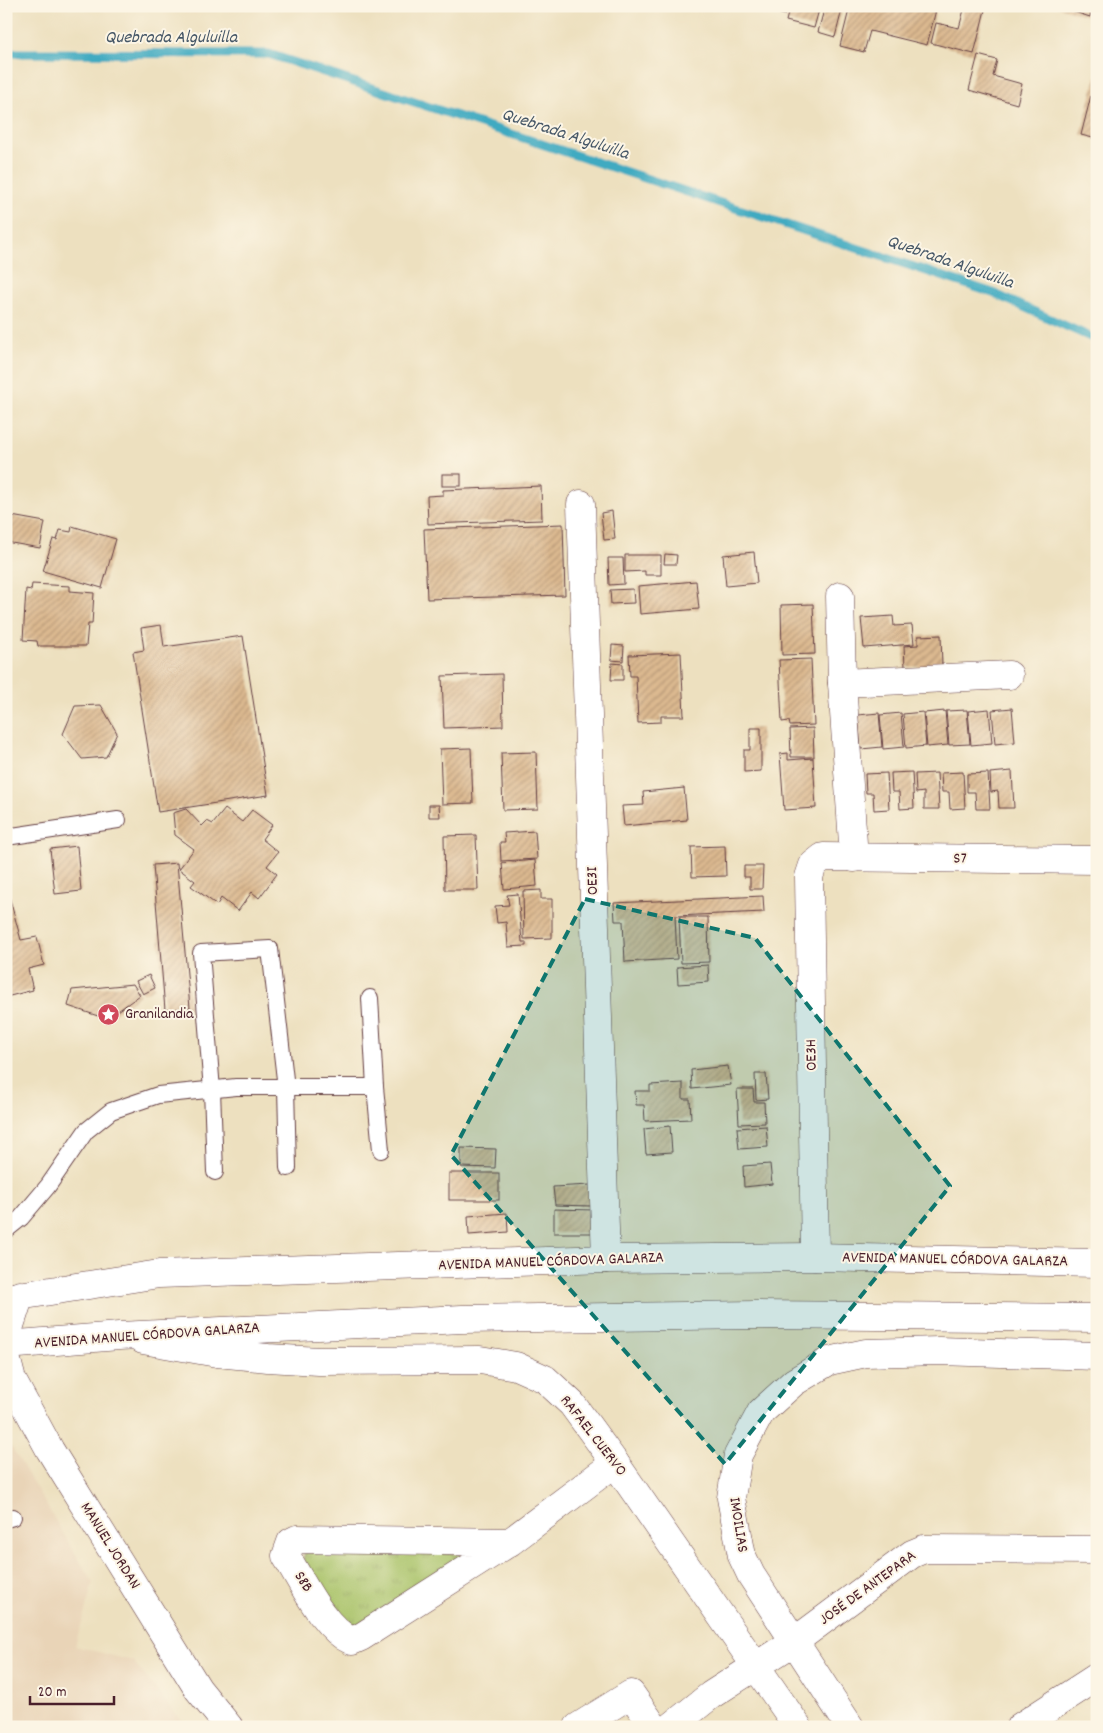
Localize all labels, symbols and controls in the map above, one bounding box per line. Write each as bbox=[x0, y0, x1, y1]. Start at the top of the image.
water label: Quebrada Alguluilla bbox=[105, 26, 239, 51]
water label: Quebrada Alguluilla bbox=[498, 103, 633, 168]
water label: Quebrada Alguluilla bbox=[883, 230, 1018, 297]
street label: S7 bbox=[953, 847, 967, 871]
street label: OE3I bbox=[581, 866, 605, 896]
place icon: Granilandia bbox=[97, 1002, 121, 1026]
place label: Granilandia bbox=[125, 1003, 194, 1026]
street label: OE3H bbox=[800, 1039, 824, 1071]
street label: AVENIDA MANUEL CÓRDOVA GALARZA bbox=[438, 1247, 665, 1277]
street label: AVENIDA MANUEL CÓRDOVA GALARZA bbox=[842, 1247, 1068, 1273]
street label: AVENIDA MANUEL CÓRDOVA GALARZA bbox=[33, 1317, 261, 1355]
street label: RAFAEL CUERVO bbox=[554, 1391, 632, 1481]
street label: IMOILIAS bbox=[722, 1496, 754, 1554]
street label: MANUEL JORDAN bbox=[74, 1498, 146, 1594]
street label: JOSÉ DE ANTEPARA bbox=[815, 1545, 921, 1631]
street label: S8B bbox=[288, 1567, 318, 1597]
scale bar bbox=[30, 1673, 114, 1705]
text: 20 m bbox=[38, 1682, 66, 1704]

